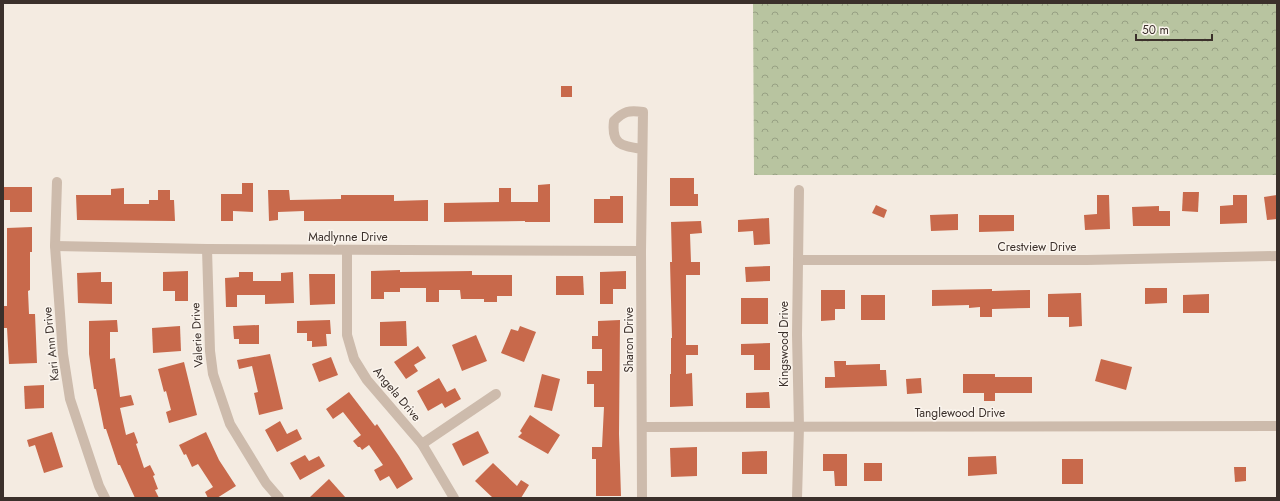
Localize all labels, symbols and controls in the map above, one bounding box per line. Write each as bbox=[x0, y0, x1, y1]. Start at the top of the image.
scale bar bbox=[1136, 16, 1212, 42]
text: 50 m bbox=[1142, 21, 1169, 39]
street label: Madlynne Drive bbox=[308, 228, 388, 246]
street label: Crestview Drive bbox=[998, 238, 1076, 256]
street label: Kingswood Drive bbox=[775, 301, 793, 387]
street label: Valerie Drive bbox=[186, 302, 208, 368]
street label: Kari Ann Drive bbox=[38, 306, 64, 382]
street label: Sharon Drive bbox=[620, 307, 638, 373]
street label: Angela Drive bbox=[369, 363, 425, 425]
street label: Tanglewood Drive bbox=[915, 404, 1005, 422]

